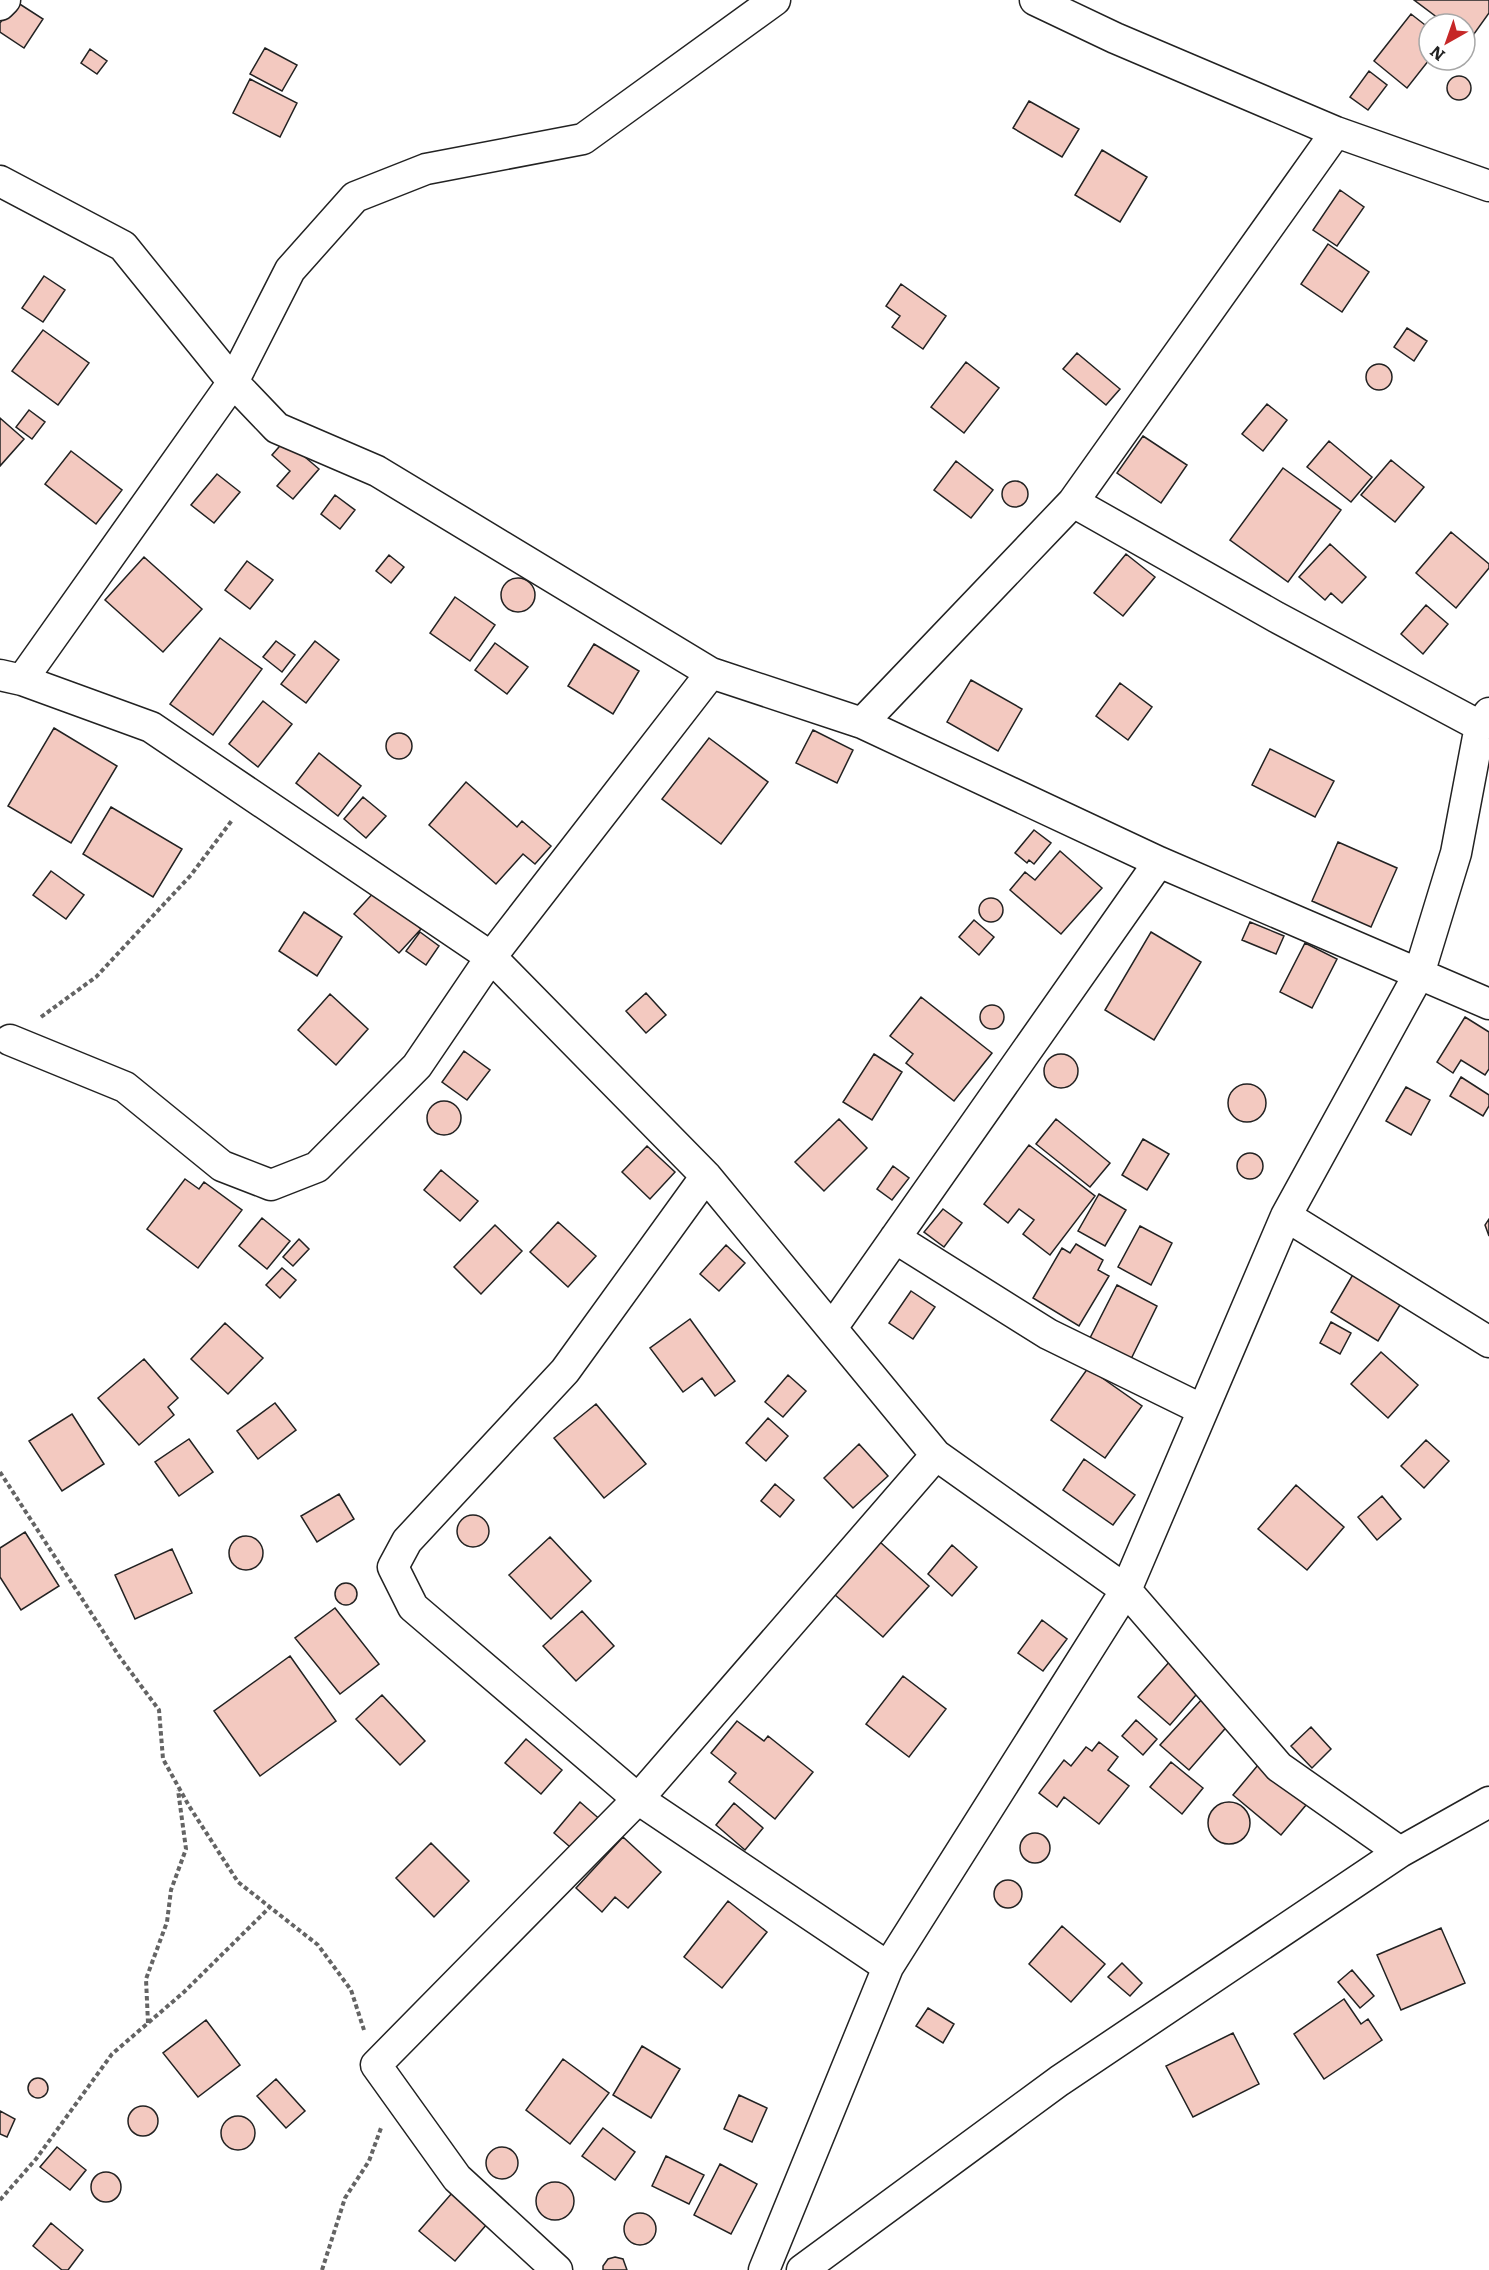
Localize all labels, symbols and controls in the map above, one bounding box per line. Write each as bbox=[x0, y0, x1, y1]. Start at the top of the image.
north arrow bbox=[1417, 12, 1477, 72]
text: N bbox=[1424, 41, 1450, 68]

